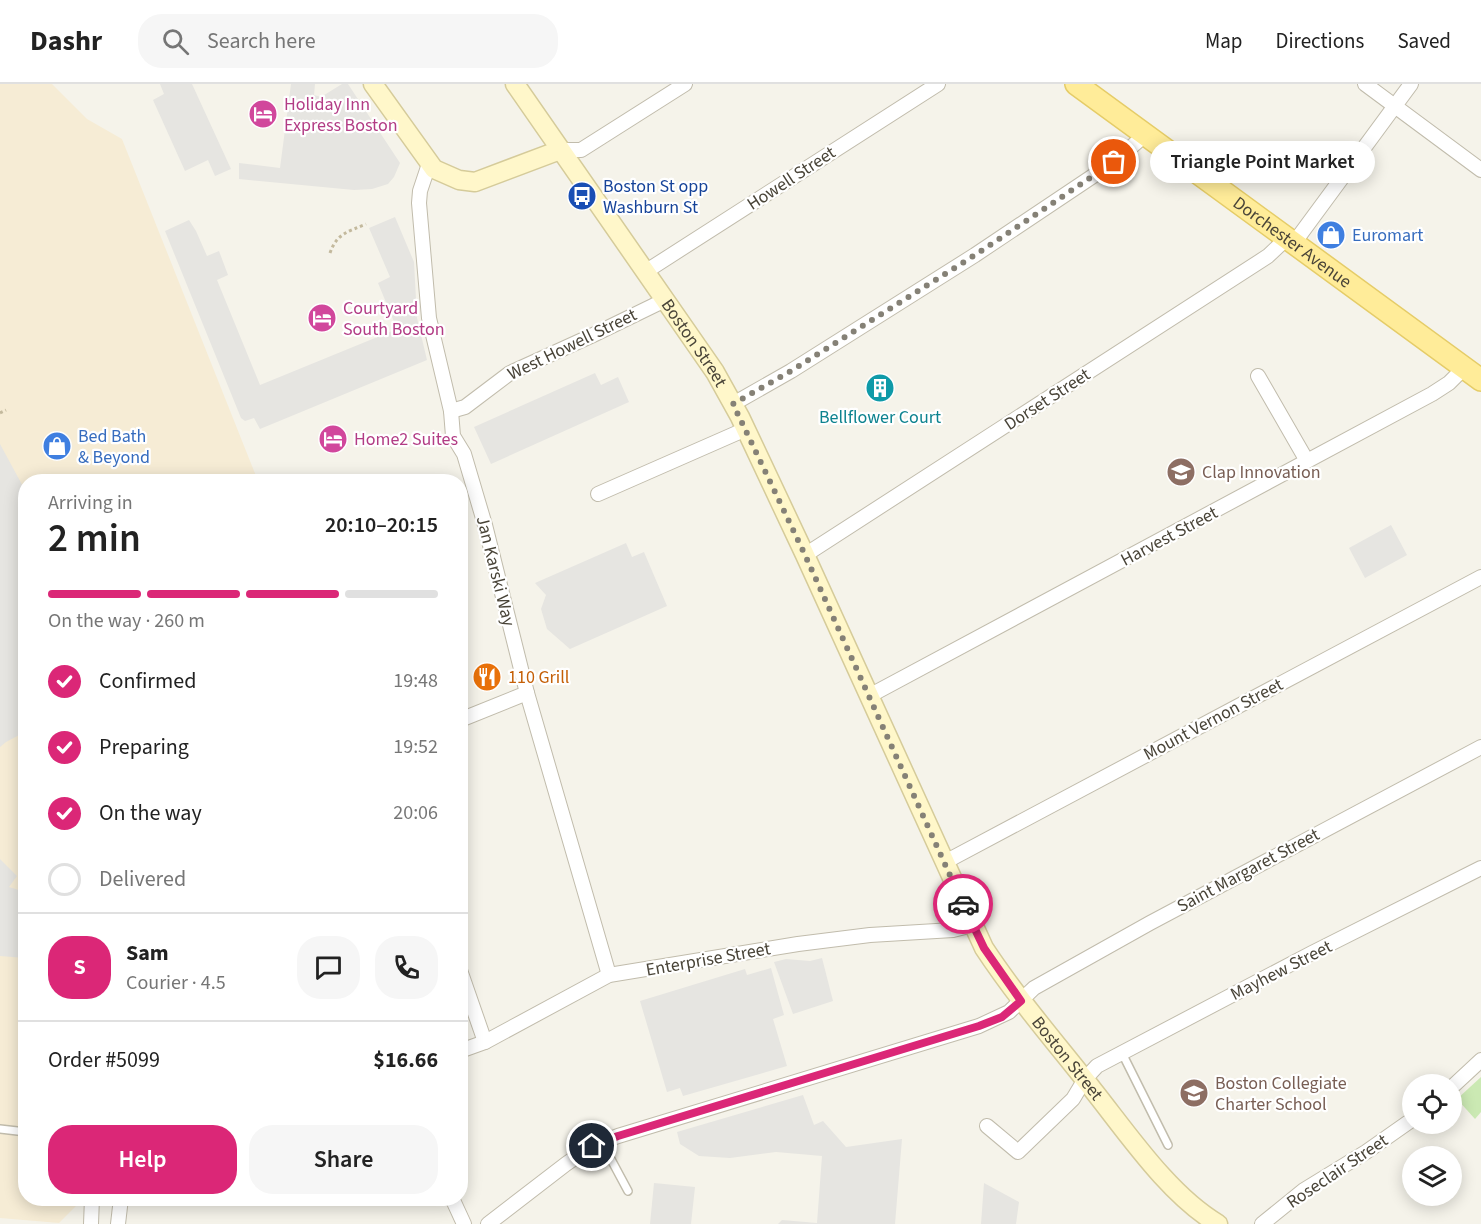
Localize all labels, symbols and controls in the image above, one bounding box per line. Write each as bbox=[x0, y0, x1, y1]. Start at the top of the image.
search box bbox=[138, 14, 558, 68]
text: Dashr bbox=[30, 21, 102, 61]
icon: search bbox=[159, 25, 192, 58]
text: Search here bbox=[207, 25, 316, 57]
text: Map bbox=[1205, 26, 1243, 56]
text: Directions bbox=[1276, 26, 1364, 56]
text: Saved bbox=[1397, 26, 1451, 56]
place label: Holiday Inn Express Boston bbox=[284, 92, 398, 138]
hotel icon: Holiday Inn Express Boston bbox=[247, 98, 279, 130]
pin bbox=[1088, 136, 1139, 187]
street label: Howell Street bbox=[742, 140, 840, 216]
callout: Triangle Point Market bbox=[1150, 141, 1375, 183]
icon: bag bbox=[1097, 145, 1130, 178]
text: Triangle Point Market bbox=[1171, 148, 1354, 176]
place label: Boston St opp Washburn St bbox=[603, 174, 708, 220]
bus stop icon: Boston St opp Washburn St bbox=[566, 180, 598, 212]
street label: Dorchester Avenue bbox=[1228, 191, 1357, 294]
shop icon: Euromart bbox=[1315, 219, 1347, 251]
place label: Euromart bbox=[1352, 223, 1423, 248]
street label: Boston Street bbox=[655, 294, 733, 392]
place label: Courtyard South Boston bbox=[343, 296, 445, 342]
hotel icon: Courtyard South Boston bbox=[306, 302, 338, 334]
street label: West Howell Street bbox=[503, 302, 641, 387]
street label: Dorset Street bbox=[999, 362, 1095, 437]
building icon: Bellflower Court bbox=[864, 372, 896, 404]
place label: Bellflower Court bbox=[819, 405, 941, 430]
hotel icon: Home2 Suites bbox=[317, 423, 349, 455]
place label: Bed Bath & Beyond bbox=[78, 424, 150, 470]
place label: Home2 Suites bbox=[354, 427, 458, 452]
shop icon: Bed Bath & Beyond bbox=[41, 430, 73, 462]
school or university icon: Clap Innovation bbox=[1165, 456, 1197, 488]
place label: Clap Innovation bbox=[1202, 460, 1321, 485]
text: Arriving in bbox=[48, 489, 133, 517]
street label: Harvest Street bbox=[1116, 500, 1222, 573]
text: 20:10–20:15 bbox=[325, 509, 438, 541]
text: 2 min bbox=[48, 511, 141, 567]
street label: Jan Karski Way bbox=[470, 513, 521, 629]
text: On the way · 260 m bbox=[48, 607, 205, 635]
restaurant icon: 110 Grill bbox=[471, 661, 503, 693]
icon: check bbox=[48, 665, 81, 698]
text: Confirmed bbox=[99, 665, 196, 697]
place label: 110 Grill bbox=[508, 665, 569, 690]
text: 19:48 bbox=[393, 667, 438, 695]
street label: Mount Vernon Street bbox=[1139, 672, 1287, 767]
icon: check bbox=[48, 731, 81, 764]
text: Preparing bbox=[99, 731, 189, 763]
text: 19:52 bbox=[393, 733, 438, 761]
icon: check bbox=[48, 797, 81, 830]
text: On the way bbox=[99, 797, 202, 829]
text: 20:06 bbox=[393, 799, 438, 827]
street label: Saint Margaret Street bbox=[1172, 822, 1324, 919]
text: Delivered bbox=[99, 863, 186, 895]
courier bbox=[933, 874, 993, 934]
icon: car bbox=[947, 888, 980, 921]
street label: Mayhew Street bbox=[1226, 934, 1336, 1007]
button: chat bbox=[297, 936, 360, 999]
button: phone bbox=[375, 936, 438, 999]
street label: Enterprise Street bbox=[644, 936, 772, 983]
text: Sam bbox=[126, 937, 169, 969]
text: S bbox=[73, 951, 86, 983]
text: Courier · 4.5 bbox=[126, 969, 226, 997]
street label: Boston Street bbox=[1026, 1011, 1109, 1106]
text: Order #5099 bbox=[48, 1044, 160, 1076]
text: $16.66 bbox=[373, 1044, 438, 1076]
place label: Boston Collegiate Charter School bbox=[1215, 1071, 1347, 1117]
map controls bbox=[1402, 1074, 1462, 1206]
button: locate bbox=[1402, 1074, 1462, 1134]
school or university icon: Boston Collegiate Charter School bbox=[1178, 1077, 1210, 1109]
pin bbox=[566, 1120, 617, 1171]
button: Help bbox=[48, 1125, 237, 1194]
button: Share bbox=[249, 1125, 438, 1194]
street label: Roseclair Street bbox=[1282, 1128, 1393, 1215]
icon: home bbox=[575, 1129, 608, 1162]
button: layers bbox=[1402, 1146, 1462, 1206]

